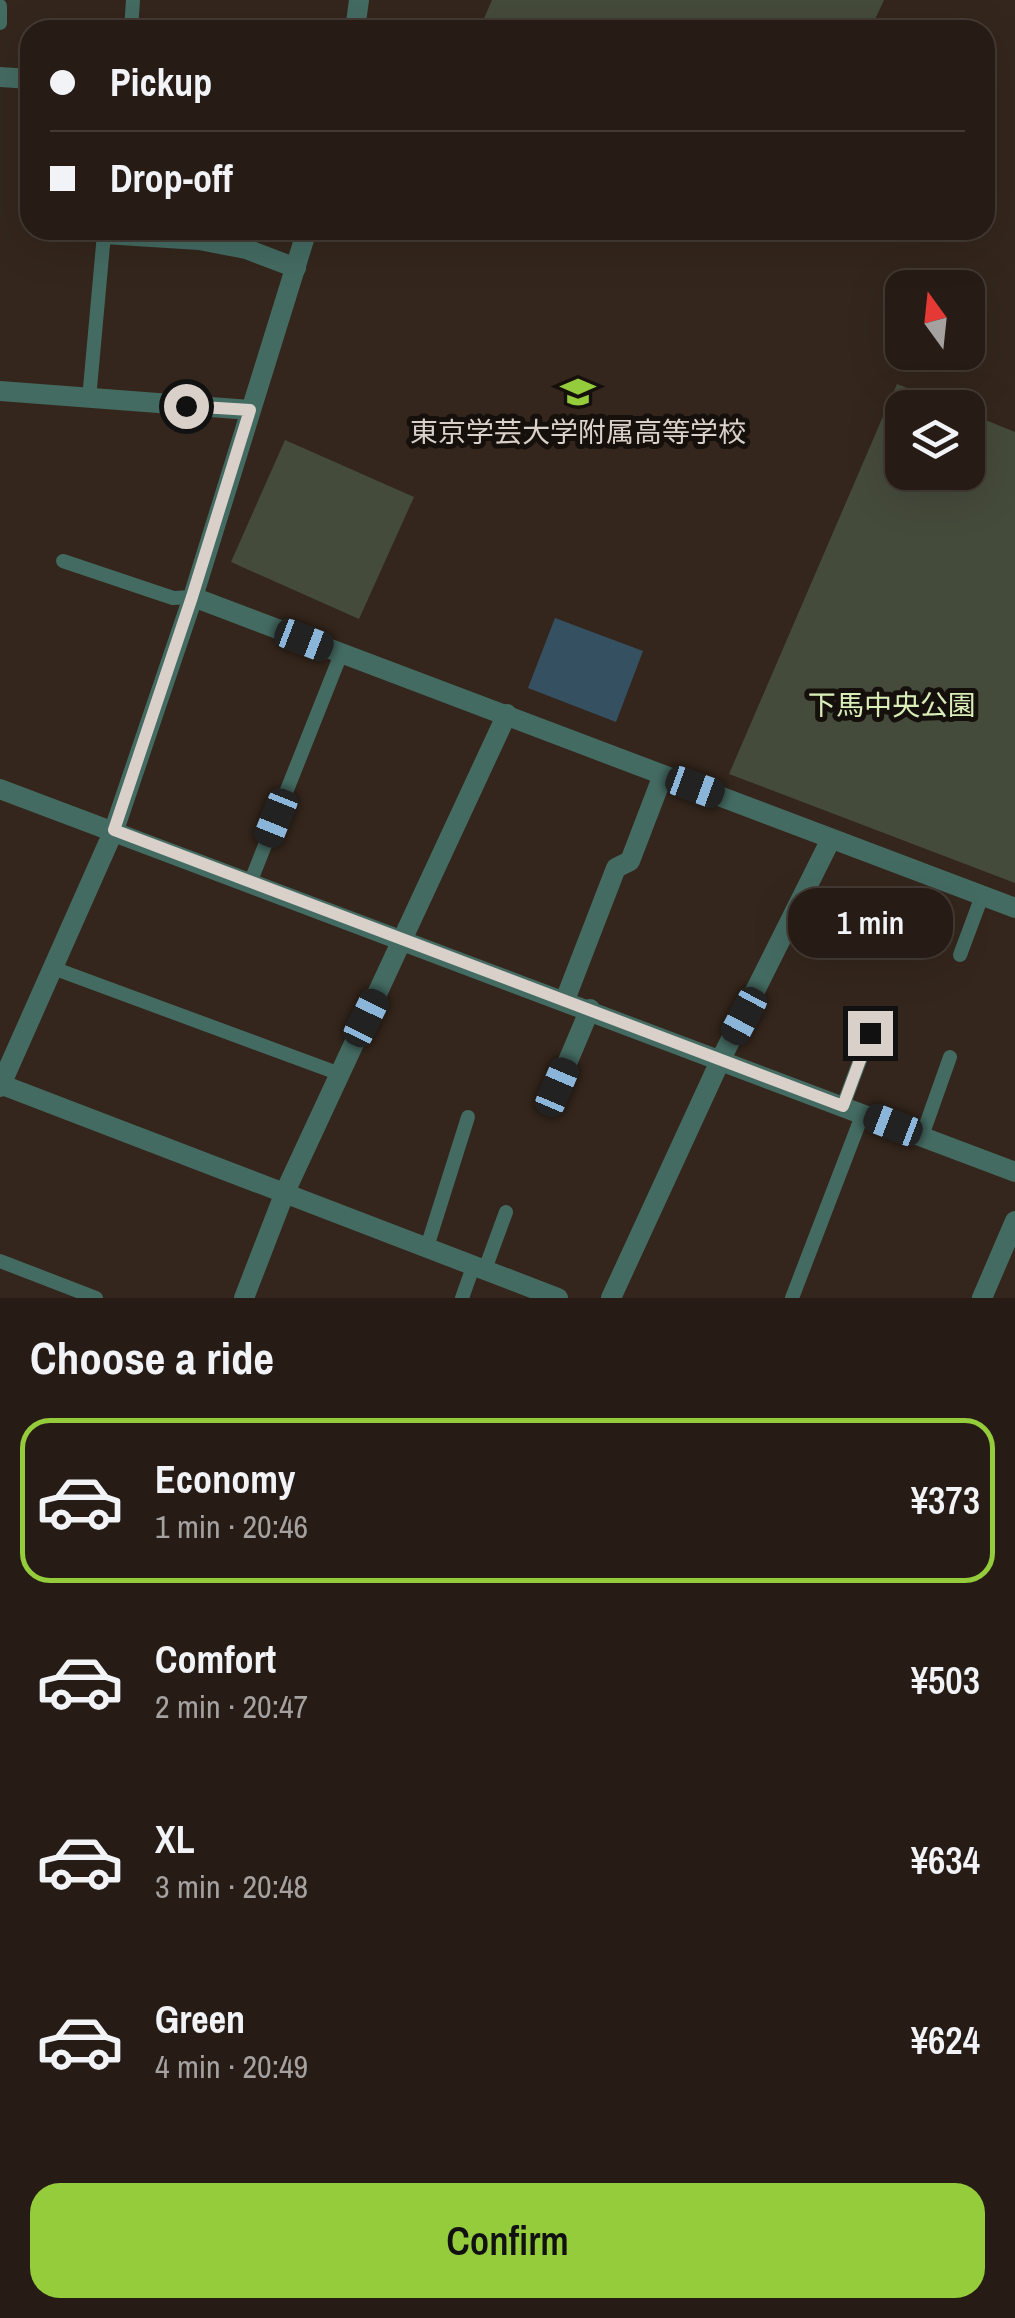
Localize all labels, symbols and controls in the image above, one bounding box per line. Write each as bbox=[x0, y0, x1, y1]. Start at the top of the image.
text: Pickup bbox=[110, 57, 212, 108]
text: Drop-off bbox=[110, 153, 233, 204]
north arrow bbox=[885, 270, 985, 370]
map controls bbox=[885, 270, 985, 490]
school or university icon: 東京学芸大学附属高等学校 bbox=[559, 373, 597, 411]
route start bbox=[164, 384, 209, 429]
button: layers bbox=[885, 390, 985, 490]
place label: 東京学芸大学附属高等学校 bbox=[410, 413, 746, 451]
car bbox=[271, 615, 337, 665]
park label: 下馬中央公園 bbox=[808, 686, 976, 724]
car bbox=[662, 763, 728, 811]
car bbox=[251, 785, 301, 851]
callout: 1 min bbox=[788, 888, 952, 958]
text: 1 min bbox=[837, 901, 904, 944]
car bbox=[717, 982, 771, 1050]
car bbox=[339, 984, 393, 1052]
route end bbox=[848, 1011, 893, 1056]
car bbox=[531, 1054, 583, 1120]
car bbox=[860, 1100, 926, 1150]
text: Choose a ride bbox=[30, 1327, 274, 1388]
text: Economy bbox=[155, 1454, 295, 1505]
icon: car bbox=[35, 1456, 125, 1546]
text: ¥373 bbox=[911, 1475, 980, 1526]
text: 1 min · 20:46 bbox=[155, 1505, 308, 1548]
text: Comfort bbox=[155, 1634, 276, 1685]
icon: car bbox=[35, 1636, 125, 1726]
text: ¥503 bbox=[911, 1655, 980, 1706]
text: 2 min · 20:47 bbox=[155, 1685, 308, 1728]
text: XL bbox=[155, 1814, 195, 1865]
icon: car bbox=[35, 1816, 125, 1906]
text: ¥634 bbox=[911, 1835, 980, 1886]
text: 3 min · 20:48 bbox=[155, 1865, 308, 1908]
text: Green bbox=[155, 1994, 245, 2045]
icon: car bbox=[35, 1996, 125, 2086]
text: ¥624 bbox=[911, 2015, 980, 2066]
text: 4 min · 20:49 bbox=[155, 2045, 308, 2088]
button: Confirm bbox=[30, 2183, 985, 2298]

